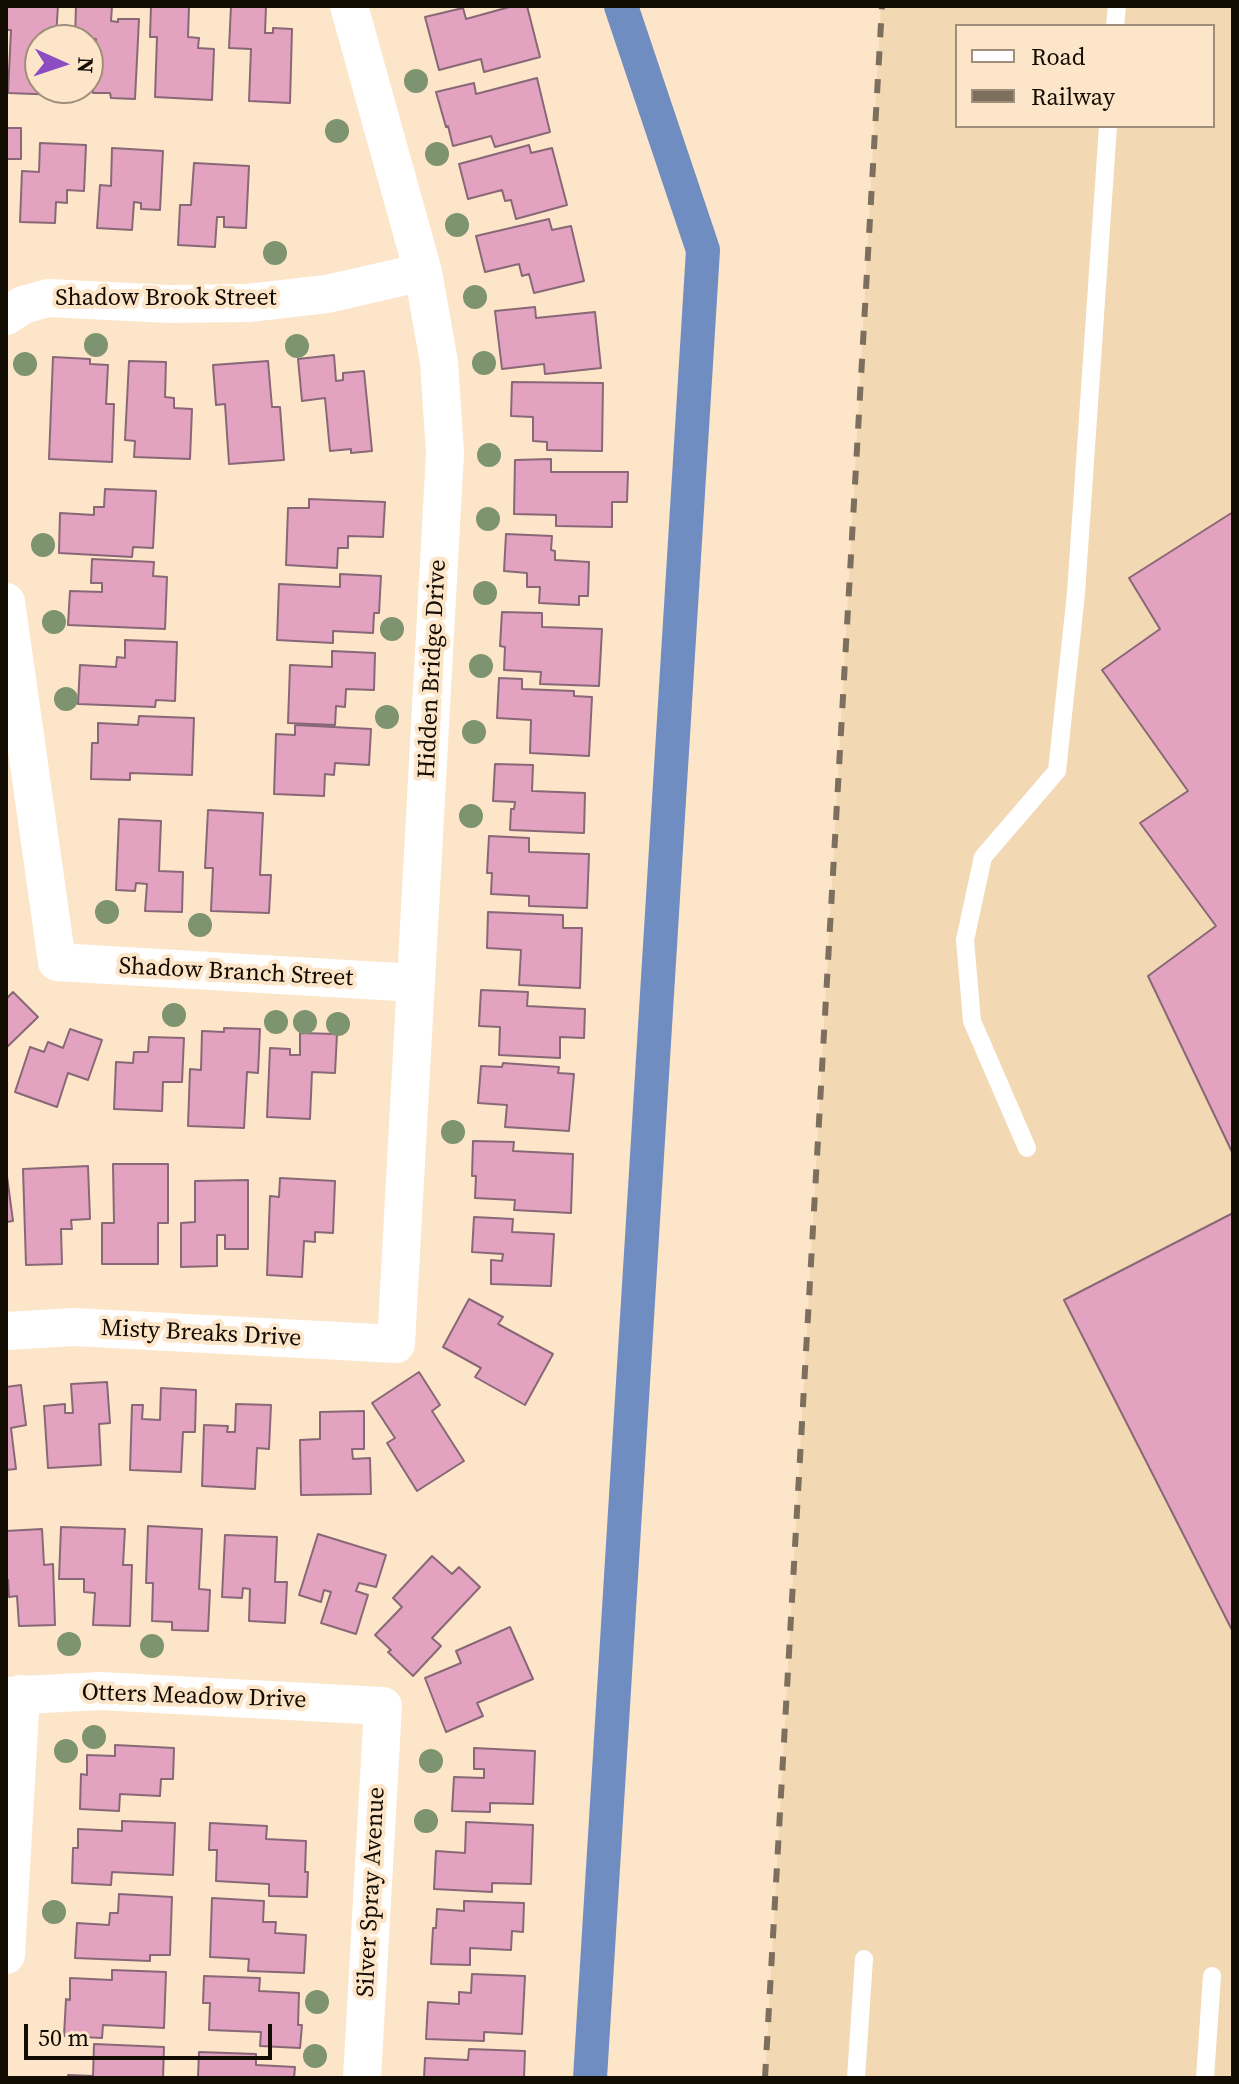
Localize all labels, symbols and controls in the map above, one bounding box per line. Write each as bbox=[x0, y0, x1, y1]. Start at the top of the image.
north arrow bbox=[24, 24, 104, 104]
legend bbox=[955, 24, 1215, 128]
text: Road bbox=[1031, 40, 1085, 73]
text: N bbox=[71, 56, 101, 74]
text: Railway bbox=[1031, 80, 1115, 113]
street label: Shadow Brook Street bbox=[55, 285, 277, 313]
street label: Hidden Bridge Drive bbox=[413, 559, 453, 779]
street label: Shadow Branch Street bbox=[118, 952, 354, 994]
street label: Misty Breaks Drive bbox=[100, 1314, 302, 1354]
street label: Otters Meadow Drive bbox=[81, 1679, 307, 1715]
street label: Silver Spray Avenue bbox=[352, 1786, 392, 1998]
scale bar bbox=[28, 2008, 276, 2058]
text: 50 m bbox=[38, 2021, 89, 2054]

